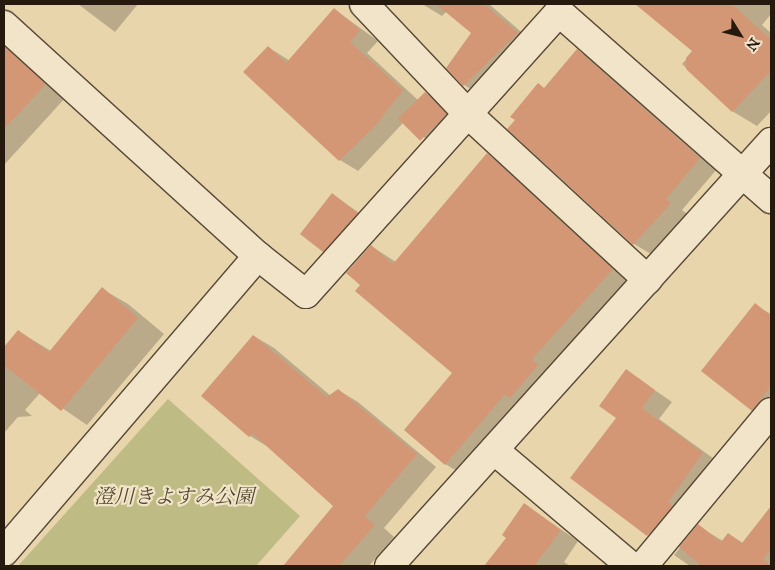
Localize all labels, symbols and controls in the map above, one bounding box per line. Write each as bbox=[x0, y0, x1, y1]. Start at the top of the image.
north arrow bbox=[715, 10, 765, 60]
text: N bbox=[742, 34, 763, 54]
park label: 澄川きよすみ公園 bbox=[94, 484, 254, 508]

